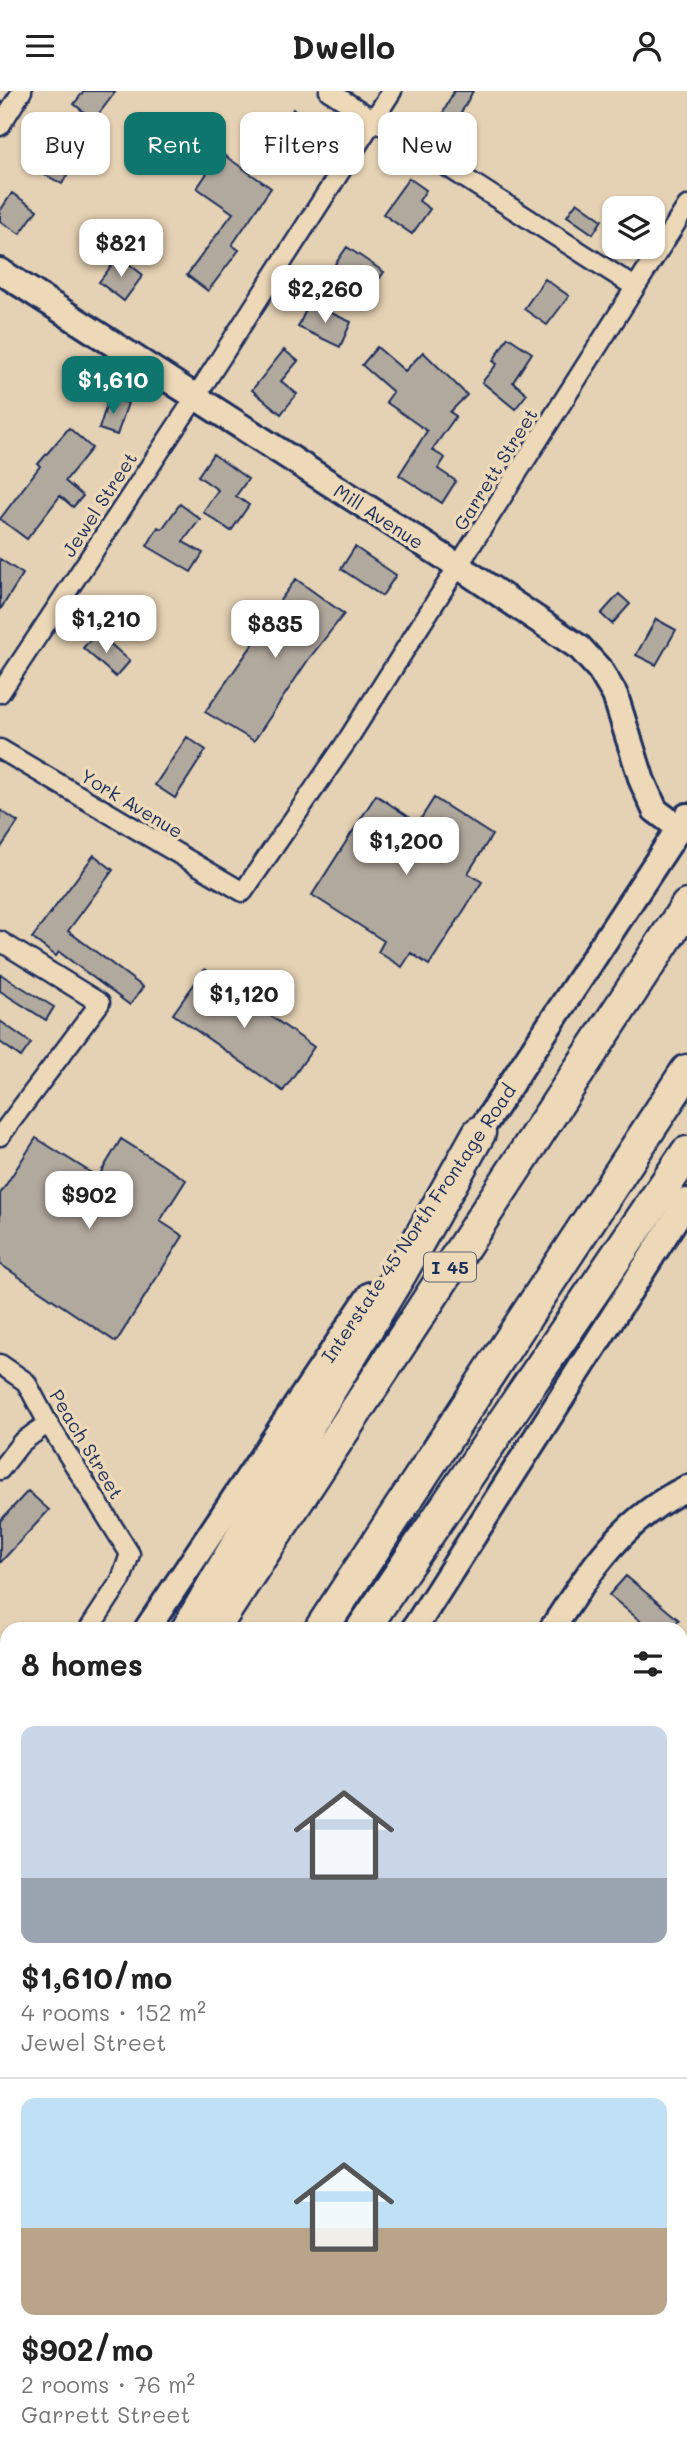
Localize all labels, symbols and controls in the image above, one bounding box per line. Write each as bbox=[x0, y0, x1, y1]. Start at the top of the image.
text: Dwello bbox=[292, 25, 395, 67]
icon: menu bbox=[21, 27, 59, 65]
icon: person bbox=[628, 27, 666, 65]
chip: Buy bbox=[21, 112, 110, 175]
chip: Rent bbox=[124, 112, 226, 175]
chip: Filters bbox=[240, 112, 364, 175]
chip: New bbox=[378, 112, 477, 175]
map controls bbox=[602, 196, 665, 259]
button: layers bbox=[602, 196, 665, 259]
pin: $821 bbox=[80, 219, 162, 279]
text: $821 bbox=[95, 227, 147, 257]
pin: $2,260 bbox=[268, 265, 382, 325]
text: $2,260 bbox=[287, 273, 363, 303]
pin: $1,610 bbox=[56, 357, 170, 416]
text: $1,610 bbox=[78, 364, 148, 394]
street label: Garrett Street bbox=[447, 403, 543, 535]
street label: Jewel Street bbox=[56, 447, 142, 561]
street label: Mill Avenue bbox=[329, 478, 429, 554]
pin: $1,210 bbox=[49, 595, 163, 655]
pin: $835 bbox=[234, 601, 316, 660]
text: $1,210 bbox=[71, 603, 141, 633]
text: $835 bbox=[247, 608, 303, 638]
street label: York Avenue bbox=[76, 763, 188, 843]
pin: $1,200 bbox=[349, 817, 463, 877]
text: $1,200 bbox=[369, 825, 443, 855]
pin: $1,120 bbox=[187, 971, 301, 1030]
text: $1,120 bbox=[209, 978, 279, 1008]
street label: Interstate 45 North Frontage Road bbox=[315, 1079, 521, 1367]
pin: $902 bbox=[48, 1171, 130, 1231]
text: $902 bbox=[61, 1179, 117, 1209]
road number: I 45 bbox=[424, 1253, 476, 1281]
street label: Peach Street bbox=[44, 1385, 130, 1503]
text: 8 homes bbox=[21, 1644, 143, 1684]
icon: filters bbox=[629, 1645, 667, 1683]
icon: home bbox=[281, 1772, 407, 1898]
text: $1,610/mo bbox=[21, 1957, 172, 1997]
text: 4 rooms · 152 m² bbox=[21, 1997, 206, 2027]
text: Jewel Street bbox=[21, 2027, 166, 2057]
icon: home bbox=[281, 2144, 407, 2270]
text: $902/mo bbox=[21, 2329, 153, 2369]
text: 2 rooms · 76 m² bbox=[21, 2369, 195, 2399]
text: Garrett Street bbox=[21, 2399, 191, 2429]

